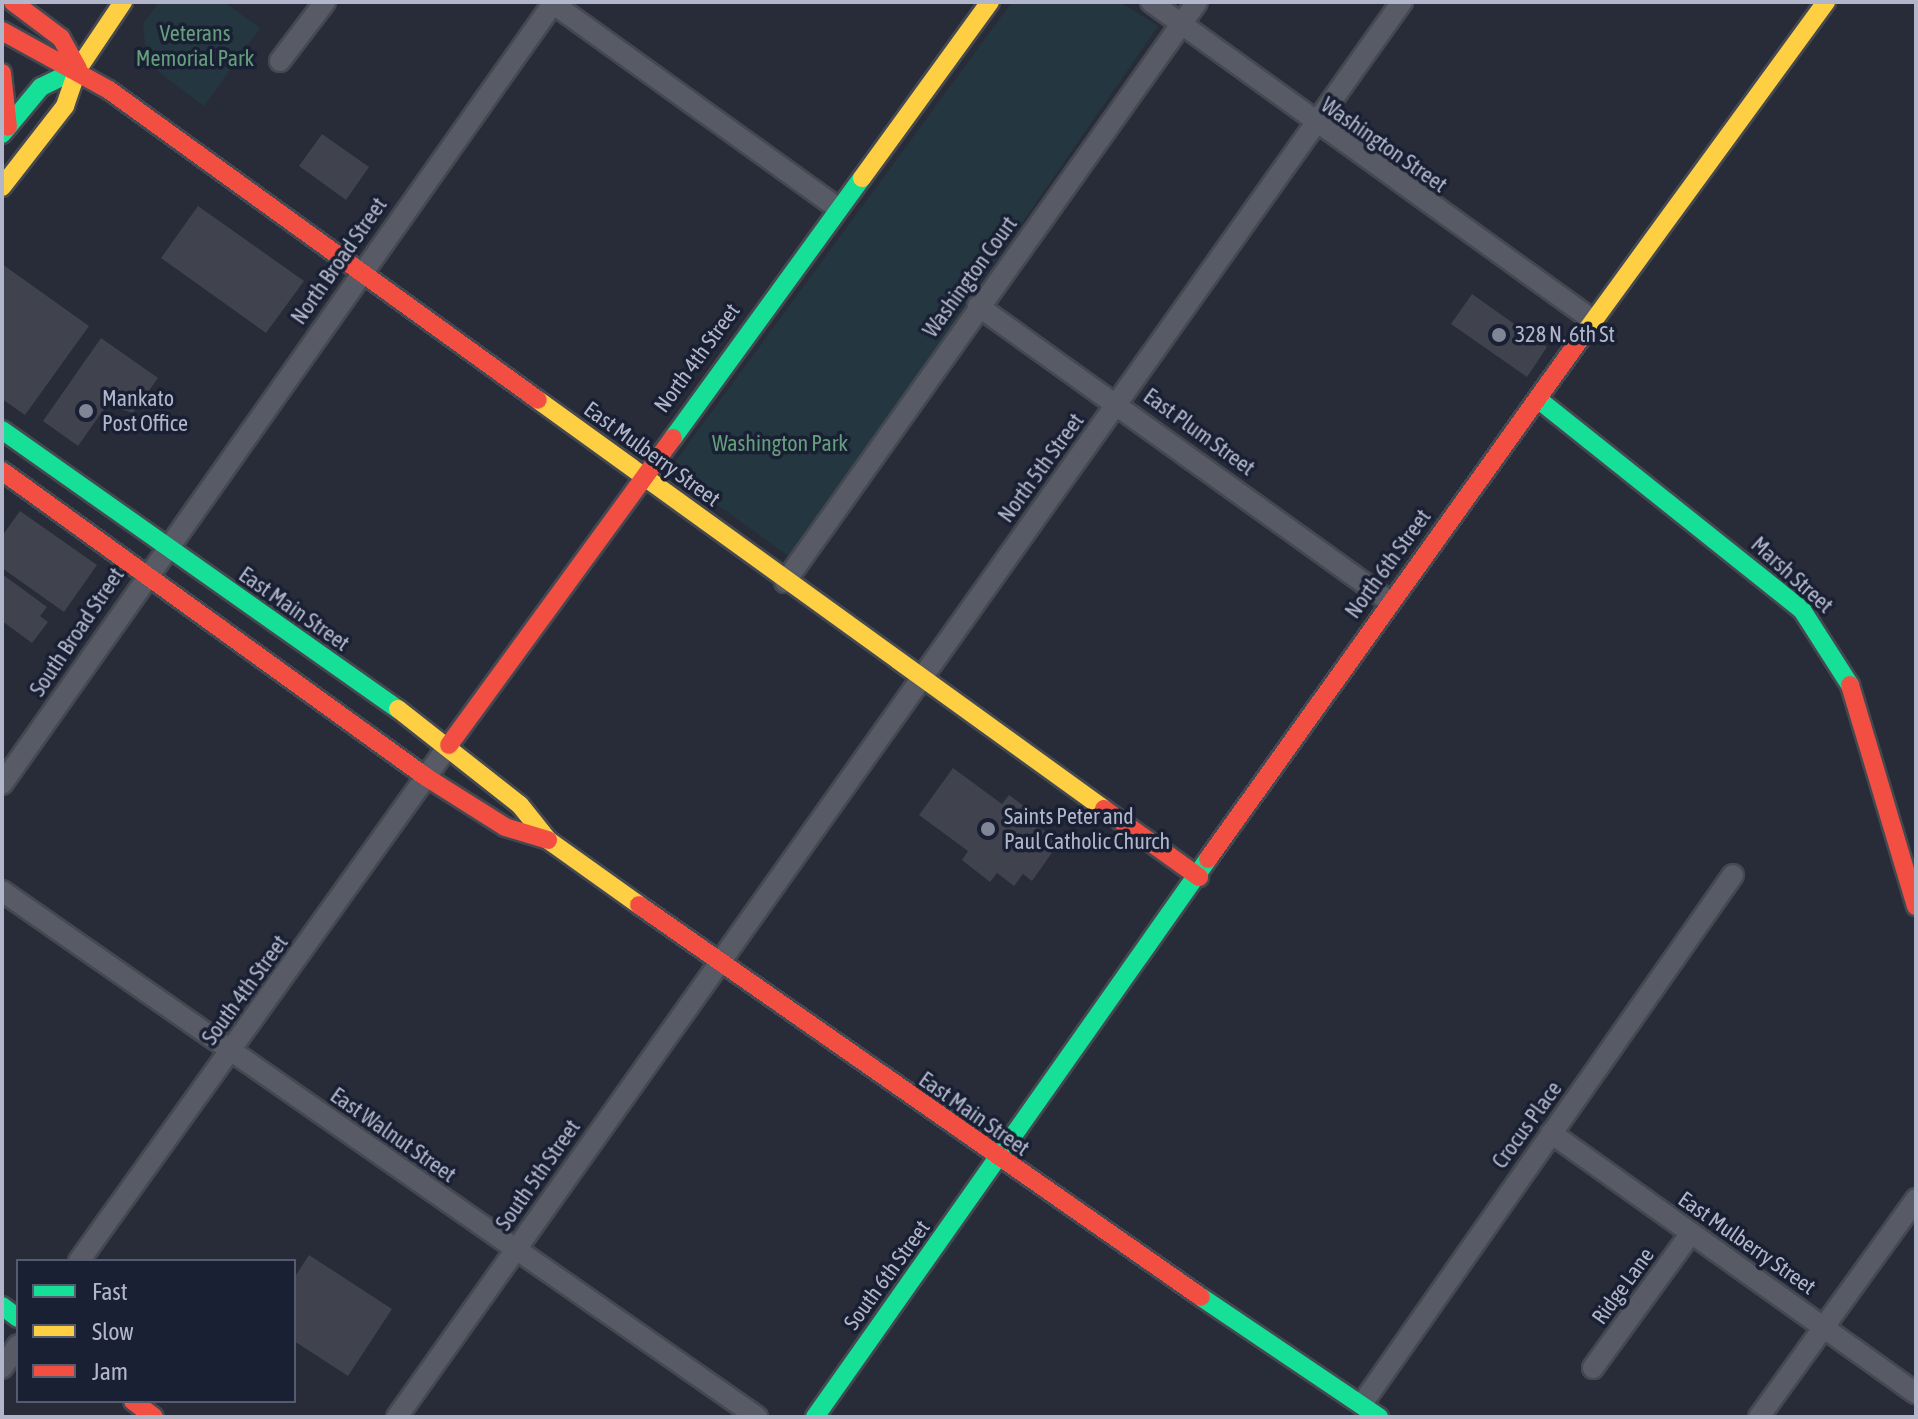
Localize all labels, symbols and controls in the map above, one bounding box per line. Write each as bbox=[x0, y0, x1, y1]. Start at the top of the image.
park label: Veterans Memorial Park bbox=[136, 20, 254, 72]
street label: Washington Street bbox=[1316, 92, 1452, 198]
street label: North Broad Street bbox=[286, 192, 392, 330]
street label: Washington Court bbox=[917, 211, 1023, 343]
street label: North 4th Street bbox=[649, 298, 745, 418]
place label: 328 N. 6th St bbox=[1515, 322, 1615, 348]
marker: 328 N. 6th St bbox=[1490, 326, 1508, 344]
street label: East Plum Street bbox=[1138, 383, 1260, 481]
place label: Mankato Post Office bbox=[102, 385, 188, 436]
street label: East Mulberry Street bbox=[579, 396, 725, 512]
marker: Mankato Post Office bbox=[77, 402, 95, 420]
street label: North 5th Street bbox=[993, 408, 1089, 528]
park label: Washington Park bbox=[712, 431, 848, 457]
street label: North 6th Street bbox=[1340, 504, 1436, 624]
street label: Marsh Street bbox=[1746, 531, 1838, 619]
street label: East Main Street bbox=[234, 561, 354, 657]
street label: South Broad Street bbox=[24, 563, 130, 701]
place label: Saints Peter and Paul Catholic Church bbox=[1004, 803, 1170, 854]
marker: Saints Peter and Paul Catholic Church bbox=[979, 820, 997, 838]
street label: South 4th Street bbox=[196, 930, 294, 1050]
street label: East Main Street bbox=[914, 1066, 1034, 1162]
street label: Crocus Place bbox=[1487, 1076, 1567, 1174]
street label: East Walnut Street bbox=[325, 1082, 461, 1188]
street label: South 5th Street bbox=[490, 1115, 586, 1235]
street label: East Mulberry Street bbox=[1673, 1186, 1821, 1300]
street label: South 6th Street bbox=[838, 1215, 936, 1335]
street label: Ridge Lane bbox=[1586, 1243, 1660, 1329]
legend bbox=[16, 1259, 296, 1403]
text: Fast bbox=[92, 1278, 128, 1305]
text: Slow bbox=[92, 1318, 134, 1345]
text: Jam bbox=[92, 1358, 128, 1385]

